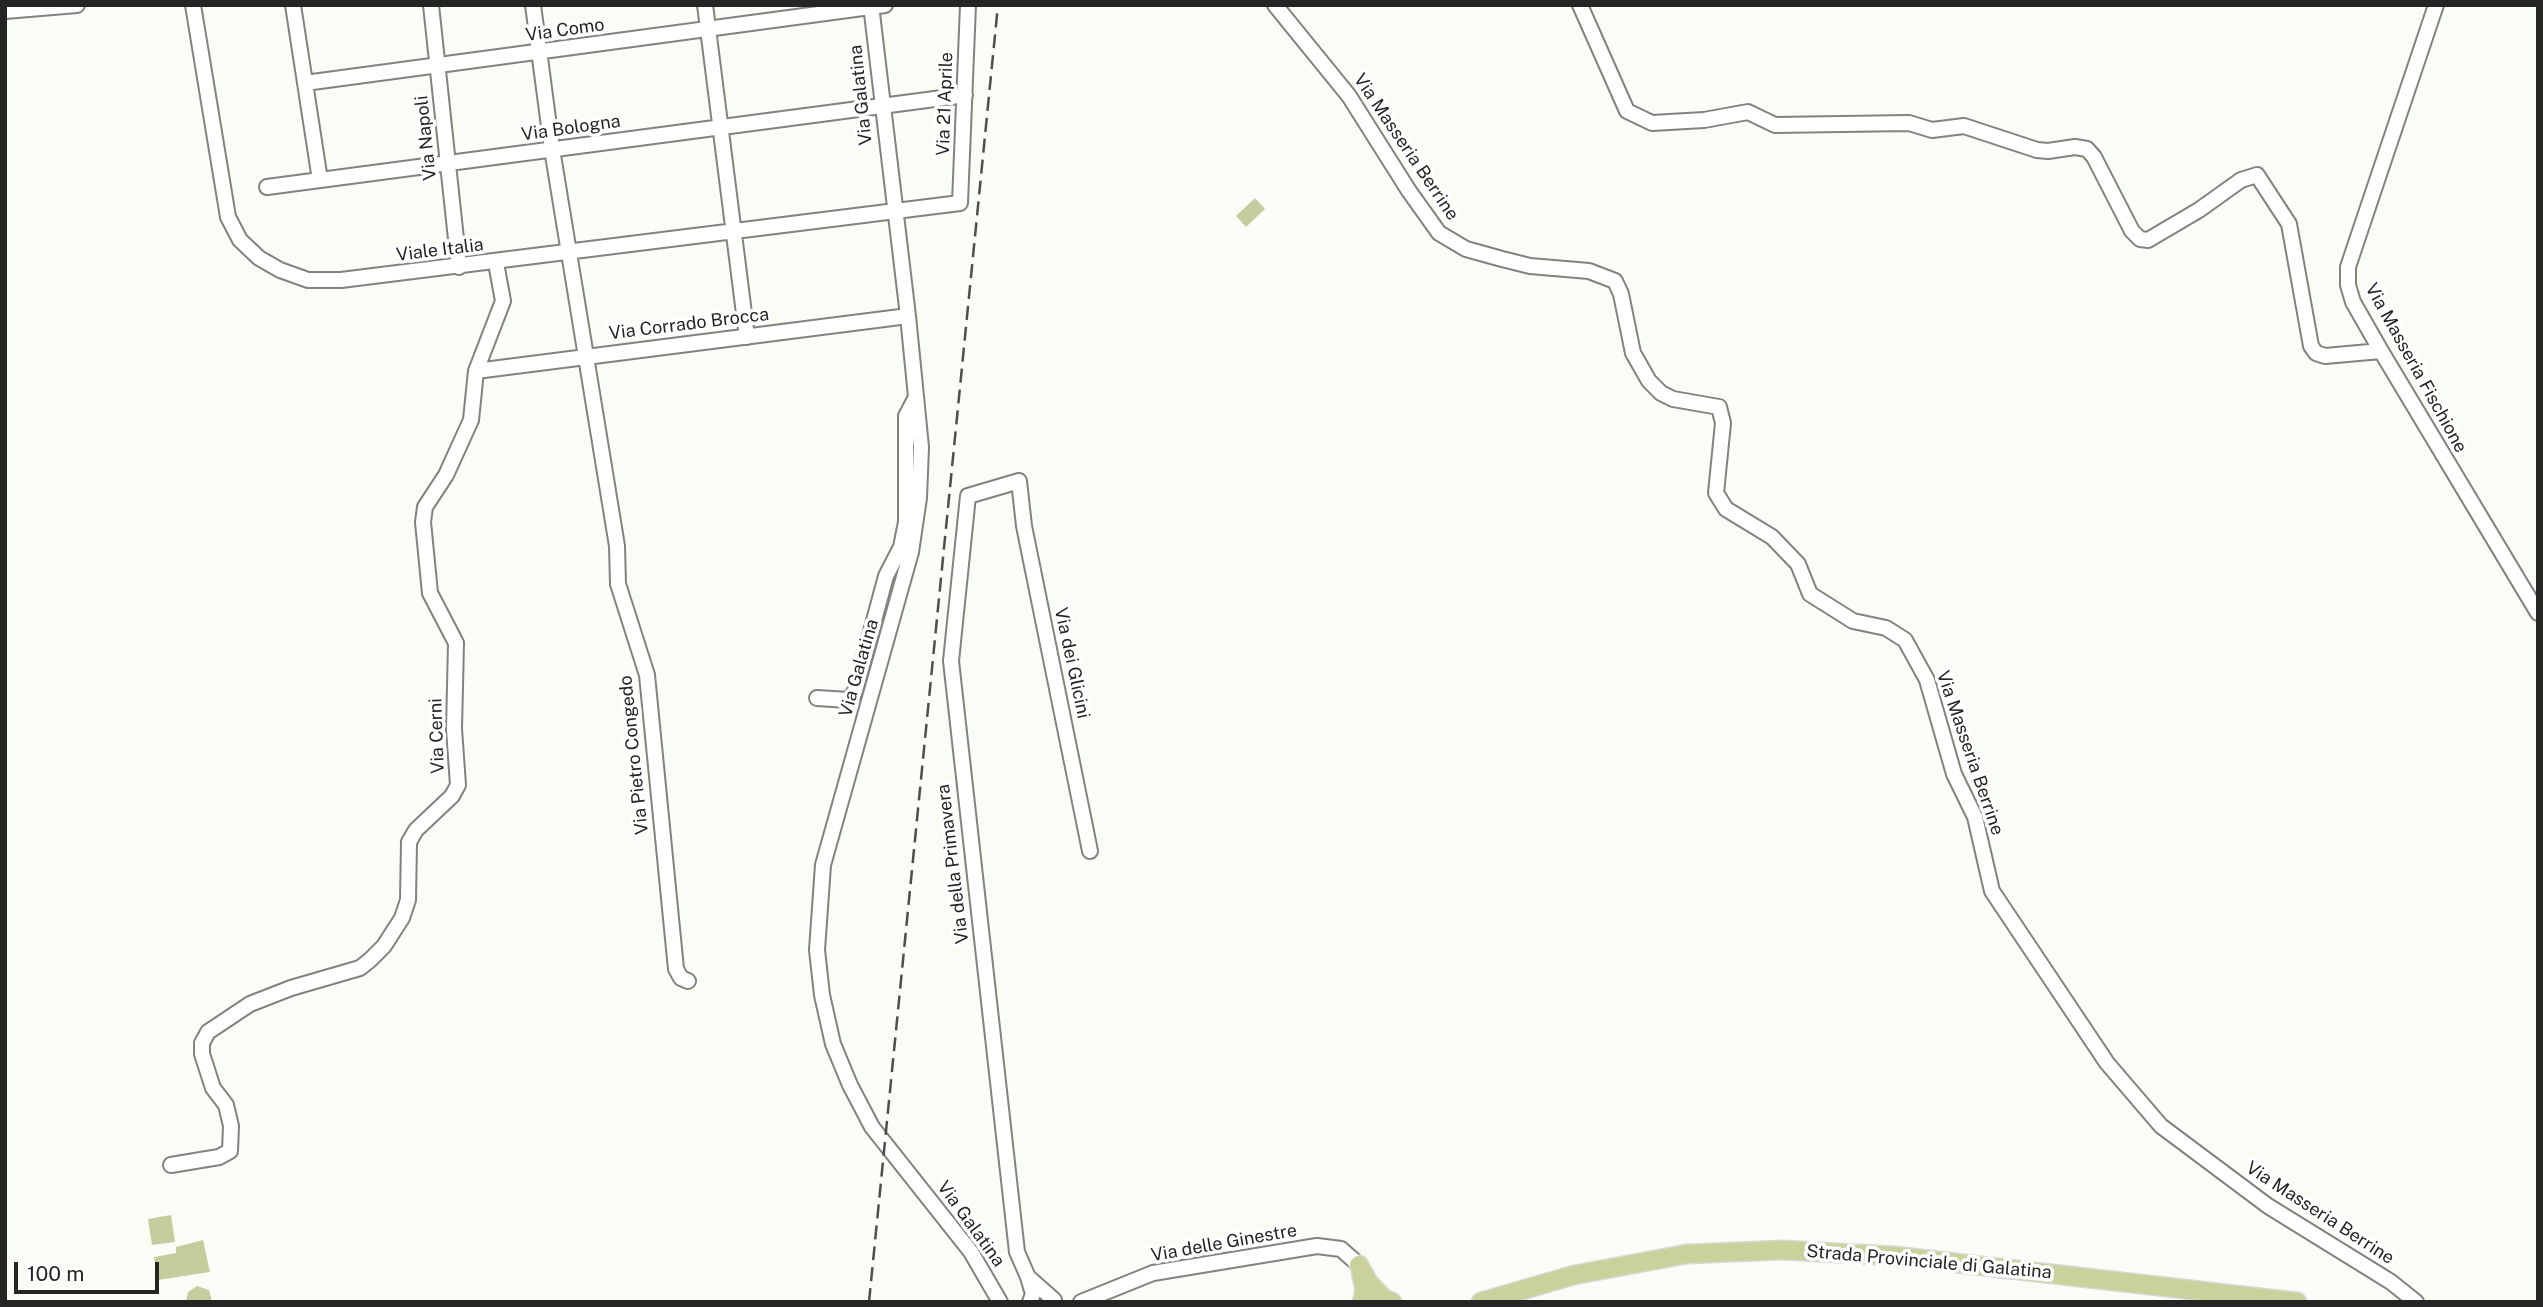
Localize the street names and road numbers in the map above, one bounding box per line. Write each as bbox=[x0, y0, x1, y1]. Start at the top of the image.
street label: Via Como bbox=[524, 14, 606, 46]
street label: Via Galatina bbox=[845, 44, 877, 146]
street label: Via 21 Aprile bbox=[932, 52, 958, 156]
street label: Via Masseria Berrine bbox=[1349, 69, 1463, 225]
street label: Via Napoli bbox=[411, 95, 441, 181]
street label: Via Bologna bbox=[520, 110, 622, 146]
street label: Viale Italia bbox=[395, 234, 485, 266]
street label: Via Masseria Fischione bbox=[2360, 280, 2472, 456]
street label: Via Corrado Brocca bbox=[608, 303, 770, 345]
street label: Via dei Glicini bbox=[1050, 606, 1094, 720]
street label: Via Galatina bbox=[835, 617, 883, 719]
street label: Via Masseria Berrine bbox=[1932, 668, 2008, 838]
street label: Via Pietro Congedo bbox=[615, 674, 653, 836]
street label: Via Cerni bbox=[425, 698, 449, 774]
street label: Via della Primavera bbox=[932, 783, 974, 945]
street label: Via Masseria Berrine bbox=[2242, 1157, 2398, 1269]
street label: Via Galatina bbox=[933, 1177, 1009, 1271]
street label: Via delle Ginestre bbox=[1149, 1220, 1299, 1266]
street label: Strada Provinciale di Galatina bbox=[1805, 1241, 2053, 1283]

